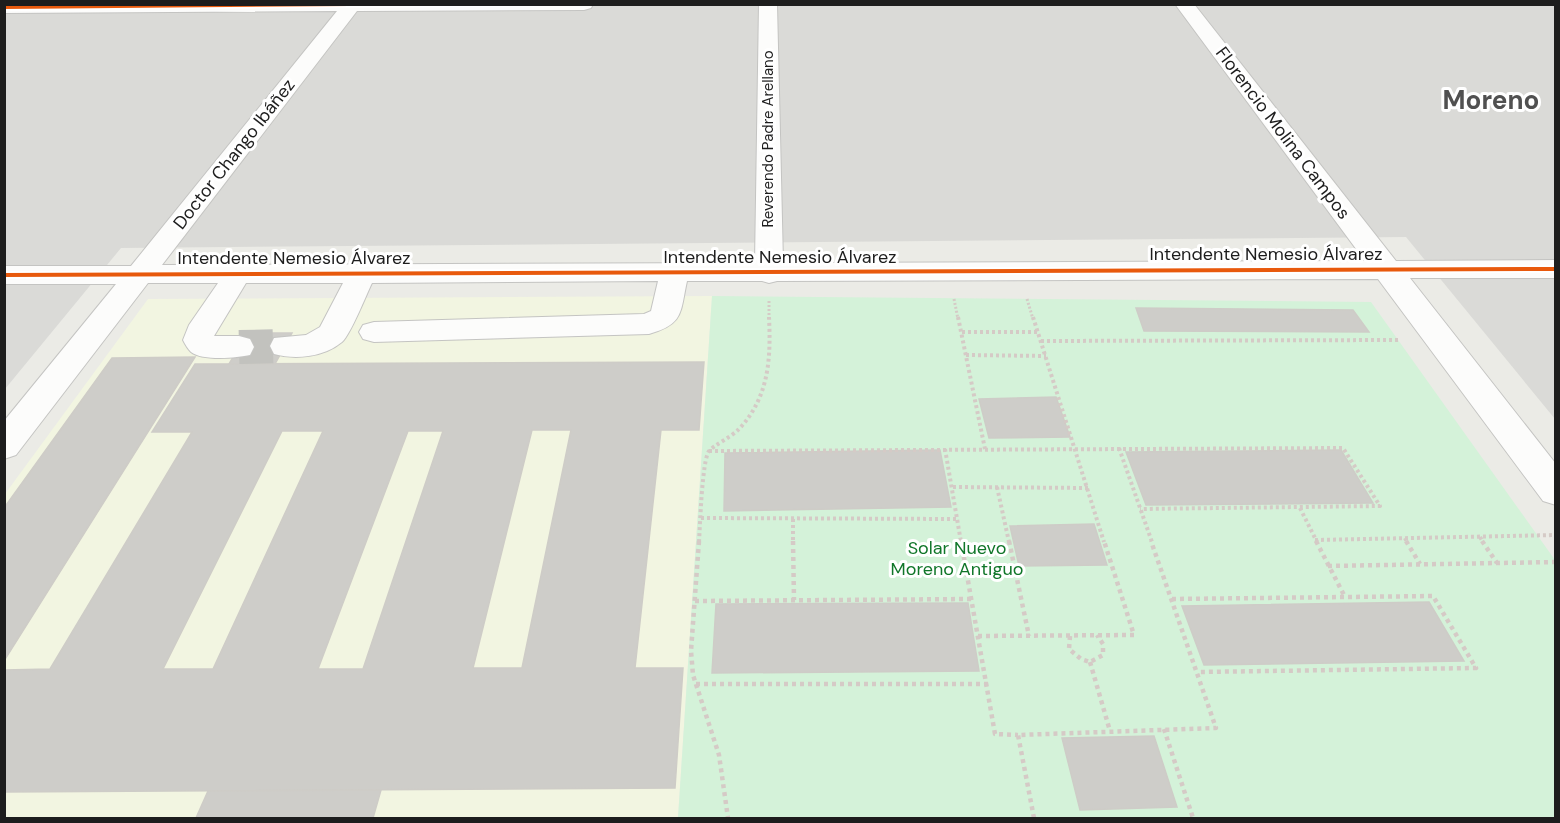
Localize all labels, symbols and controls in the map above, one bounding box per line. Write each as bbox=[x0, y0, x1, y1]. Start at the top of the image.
street label: Florencio Molina Campos bbox=[1210, 42, 1356, 224]
street label: Reverendo Padre Arellano bbox=[758, 50, 778, 228]
street label: Doctor Chango Ibáñez bbox=[168, 74, 300, 234]
district label: Moreno bbox=[1443, 83, 1539, 117]
street label: Intendente Nemesio Álvarez bbox=[1150, 242, 1382, 266]
street label: Intendente Nemesio Álvarez bbox=[664, 245, 896, 269]
street label: Intendente Nemesio Álvarez bbox=[178, 246, 410, 270]
park label: Solar Nuevo Moreno Antiguo bbox=[891, 536, 1023, 581]

